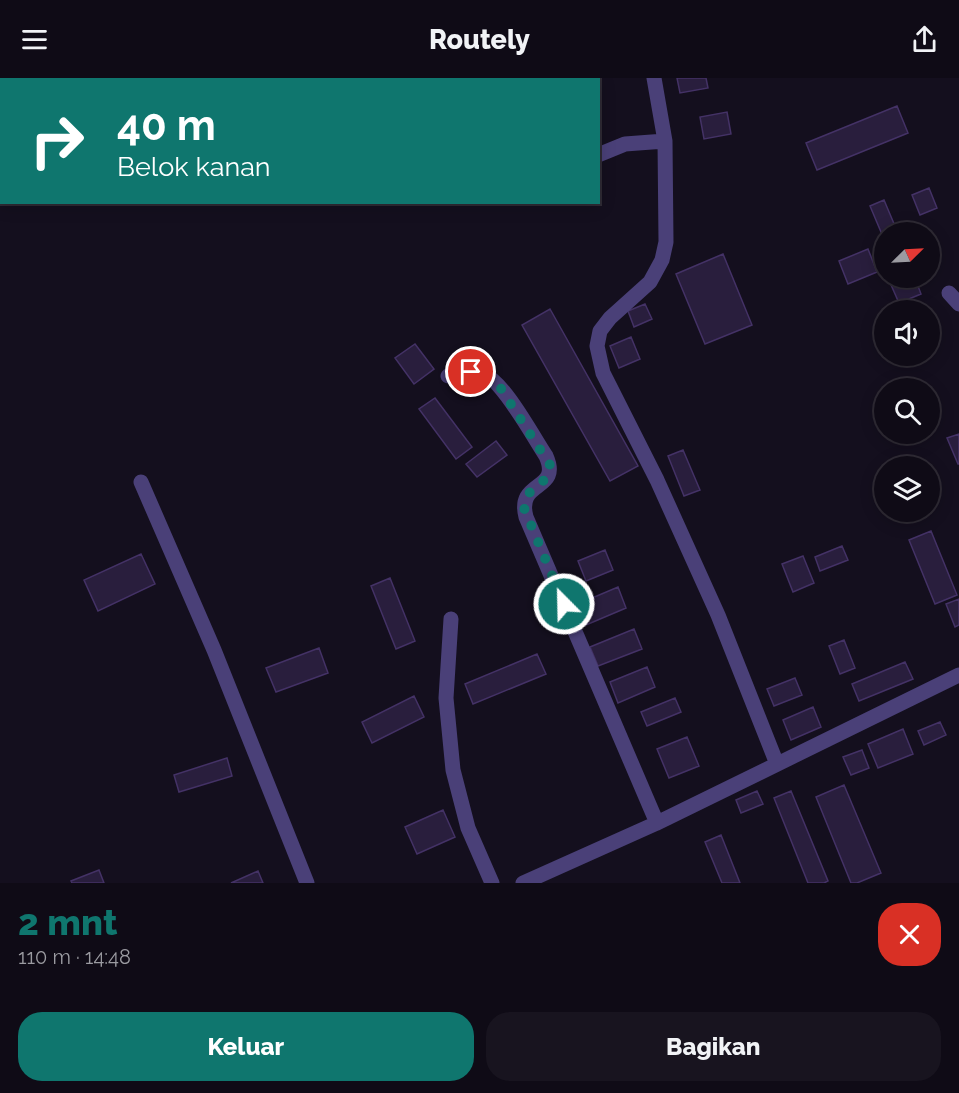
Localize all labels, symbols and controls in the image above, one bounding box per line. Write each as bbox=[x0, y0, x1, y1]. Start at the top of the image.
icon: menu bbox=[18, 23, 51, 56]
icon: share bbox=[908, 23, 941, 56]
text: Routely bbox=[429, 24, 530, 55]
text: 40 m bbox=[117, 101, 216, 150]
icon: right bbox=[18, 102, 96, 180]
text: Belok kanan bbox=[117, 151, 271, 182]
north arrow bbox=[874, 222, 940, 288]
map controls bbox=[874, 222, 940, 522]
button: sound bbox=[874, 300, 940, 366]
pin bbox=[445, 346, 496, 397]
icon: arrive bbox=[454, 355, 487, 388]
button: search bbox=[874, 378, 940, 444]
button: layers bbox=[874, 456, 940, 522]
position arrow bbox=[532, 572, 596, 636]
text: 2 mnt bbox=[18, 901, 117, 943]
button: close bbox=[878, 903, 941, 966]
text: 110 m · 14:48 bbox=[18, 945, 131, 969]
button: Keluar bbox=[18, 1012, 474, 1081]
button: Bagikan bbox=[486, 1012, 941, 1081]

